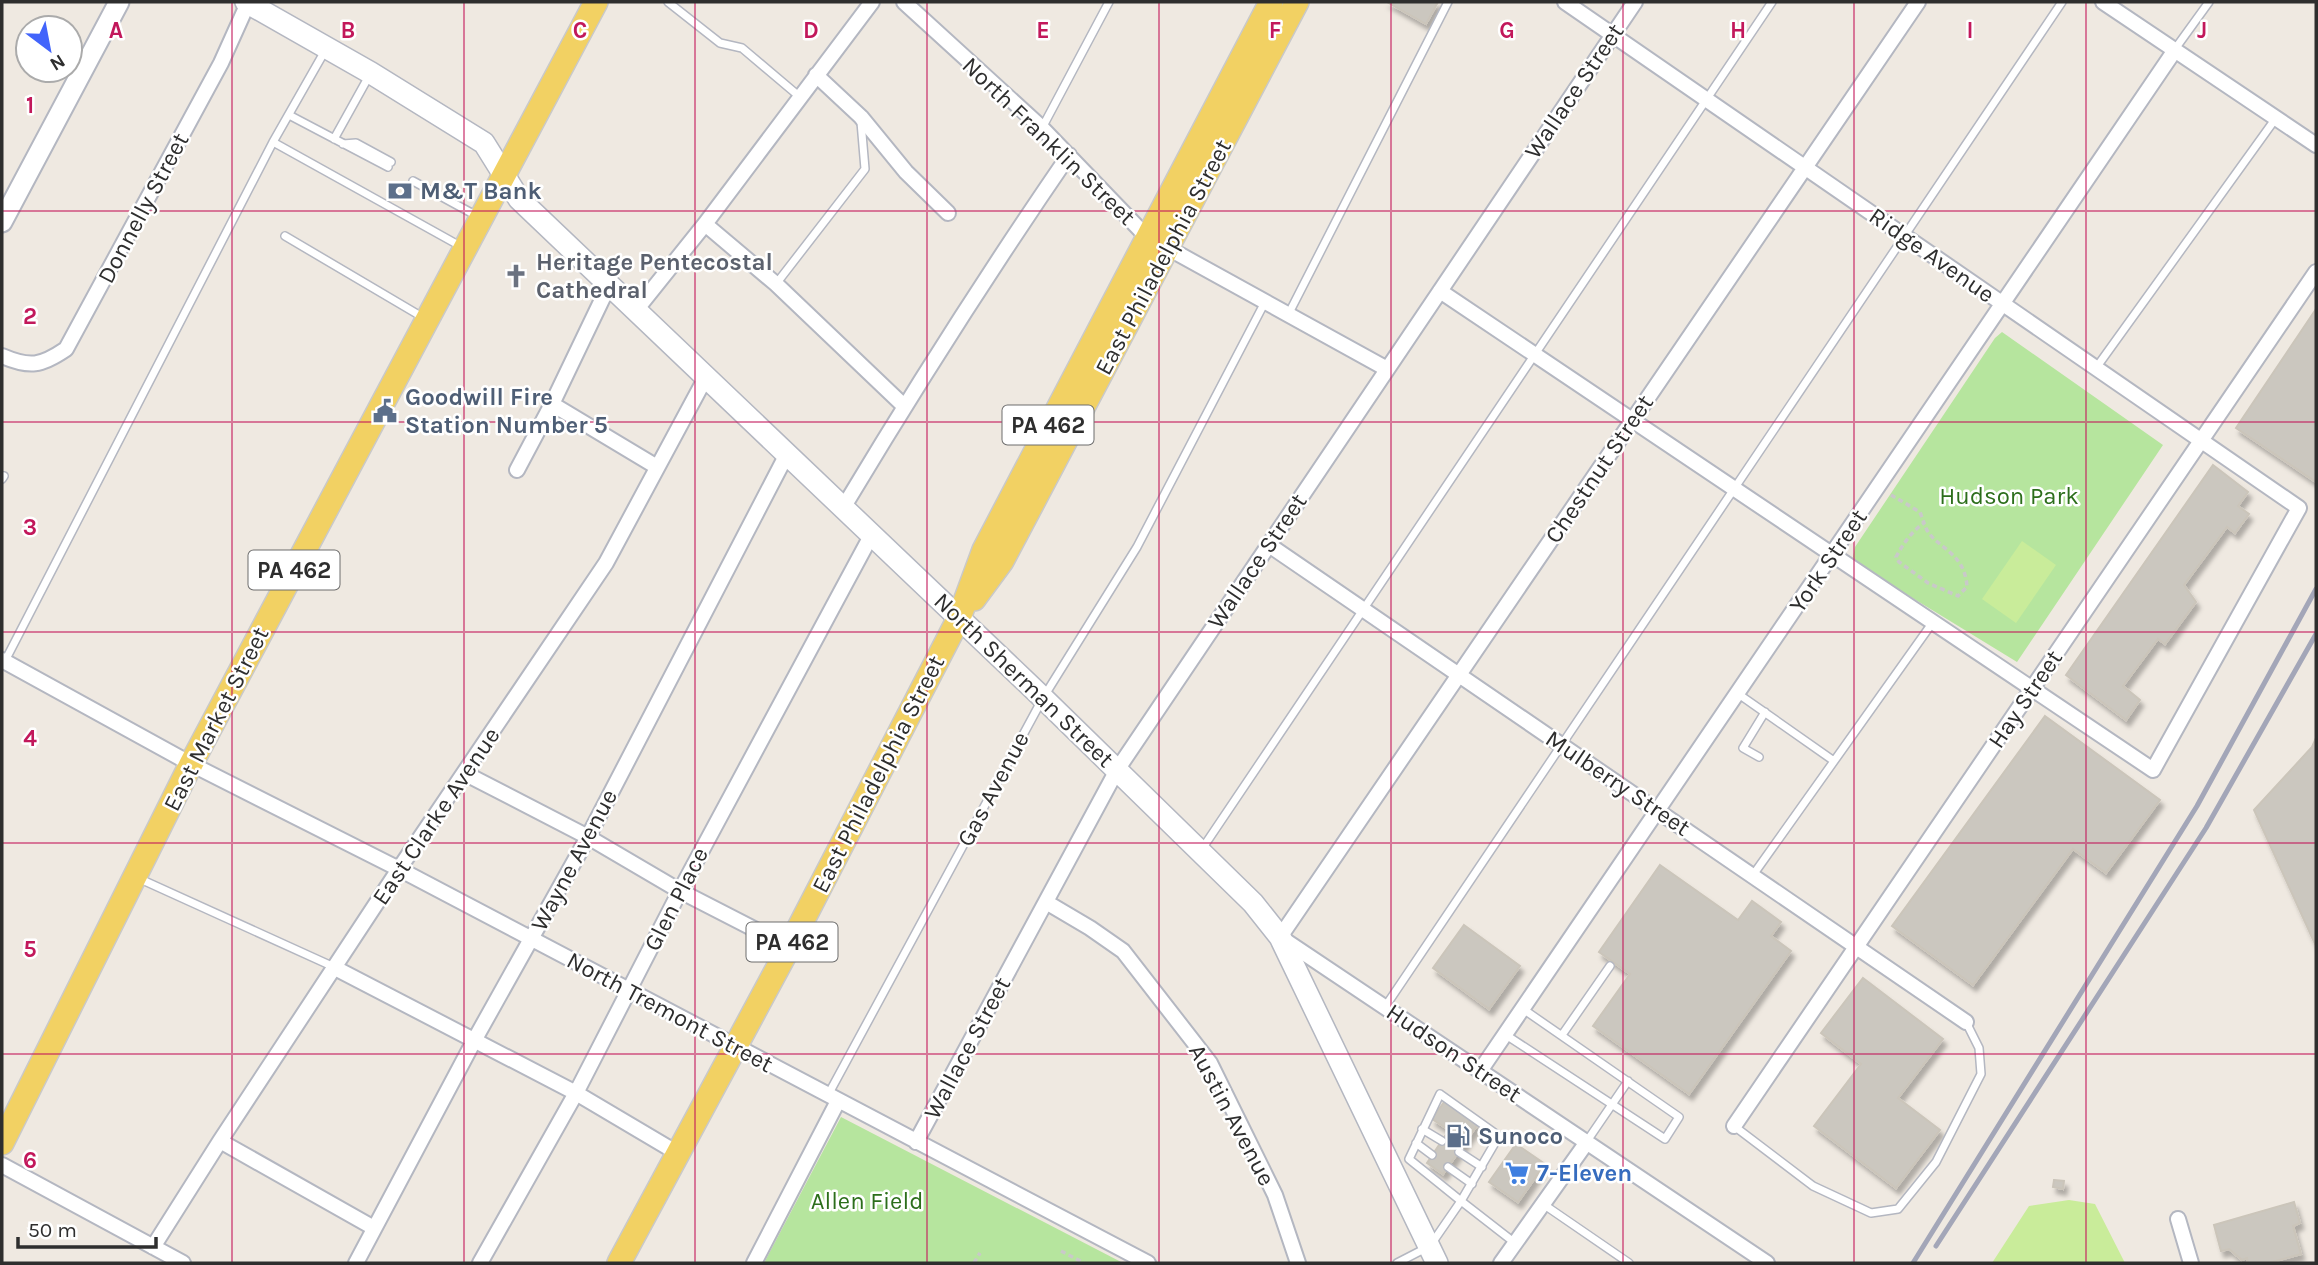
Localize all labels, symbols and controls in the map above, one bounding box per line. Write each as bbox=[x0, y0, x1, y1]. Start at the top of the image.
north arrow bbox=[14, 14, 84, 84]
text: A bbox=[109, 17, 123, 44]
text: B bbox=[341, 17, 355, 44]
text: C bbox=[573, 17, 587, 44]
text: D bbox=[803, 17, 819, 44]
text: E bbox=[1036, 17, 1050, 44]
text: F bbox=[1269, 17, 1281, 44]
text: G bbox=[1499, 17, 1515, 44]
text: H bbox=[1730, 17, 1746, 44]
text: I bbox=[1966, 17, 1974, 44]
text: J bbox=[2197, 17, 2207, 44]
street label: Wallace Street bbox=[1519, 18, 1629, 164]
text: N bbox=[46, 50, 69, 76]
street label: North Franklin Street bbox=[957, 51, 1141, 231]
text: 1 bbox=[26, 92, 34, 119]
street label: Donnelly Street bbox=[92, 128, 194, 288]
street label: East Philadelphia Street bbox=[1089, 134, 1237, 380]
bank icon: M&T Bank bbox=[386, 177, 414, 205]
place label: M&T Bank bbox=[420, 177, 542, 205]
street label: Ridge Avenue bbox=[1864, 201, 2000, 309]
place label: Heritage Pentecostal Cathedral bbox=[536, 248, 773, 304]
church icon: Heritage Pentecostal Cathedral bbox=[502, 262, 530, 290]
text: 2 bbox=[23, 303, 37, 330]
place label: Goodwill Fire Station Number 5 bbox=[405, 383, 608, 439]
street label: Chestnut Street bbox=[1539, 390, 1659, 548]
public building icon: Goodwill Fire Station Number 5 bbox=[371, 397, 399, 425]
road number: PA 462 bbox=[1002, 406, 1094, 444]
park label: Hudson Park bbox=[1939, 482, 2079, 510]
street label: Wallace Street bbox=[1202, 488, 1312, 634]
street label: York Street bbox=[1783, 504, 1873, 618]
text: 3 bbox=[23, 514, 37, 541]
road number: PA 462 bbox=[248, 550, 340, 590]
street label: North Sherman Street bbox=[928, 587, 1120, 773]
street label: East Market Street bbox=[158, 622, 274, 816]
street label: Hay Street bbox=[1982, 645, 2068, 753]
street label: East Philadelphia Street bbox=[806, 651, 950, 897]
street label: East Clarke Avenue bbox=[366, 722, 506, 910]
street label: Mulberry Street bbox=[1540, 724, 1696, 842]
text: 4 bbox=[23, 725, 37, 752]
street label: Gas Avenue bbox=[951, 727, 1035, 851]
street label: Wayne Avenue bbox=[525, 784, 623, 936]
street label: Glen Place bbox=[638, 842, 714, 956]
road number: PA 462 bbox=[746, 923, 838, 962]
text: 5 bbox=[23, 936, 37, 963]
street label: North Tremont Street bbox=[562, 946, 778, 1078]
street label: Wallace Street bbox=[918, 972, 1016, 1124]
street label: Hudson Street bbox=[1381, 998, 1527, 1108]
street label: Austin Avenue bbox=[1183, 1039, 1281, 1191]
fuel station icon: Sunoco bbox=[1444, 1122, 1472, 1150]
place label: Sunoco bbox=[1478, 1122, 1563, 1150]
text: 6 bbox=[23, 1147, 37, 1174]
supermarket icon: 7-Eleven bbox=[1503, 1159, 1531, 1187]
place label: 7-Eleven bbox=[1537, 1159, 1632, 1187]
park label: Allen Field bbox=[811, 1187, 923, 1215]
scale bar bbox=[18, 1206, 156, 1250]
text: 50 m bbox=[28, 1218, 77, 1242]

